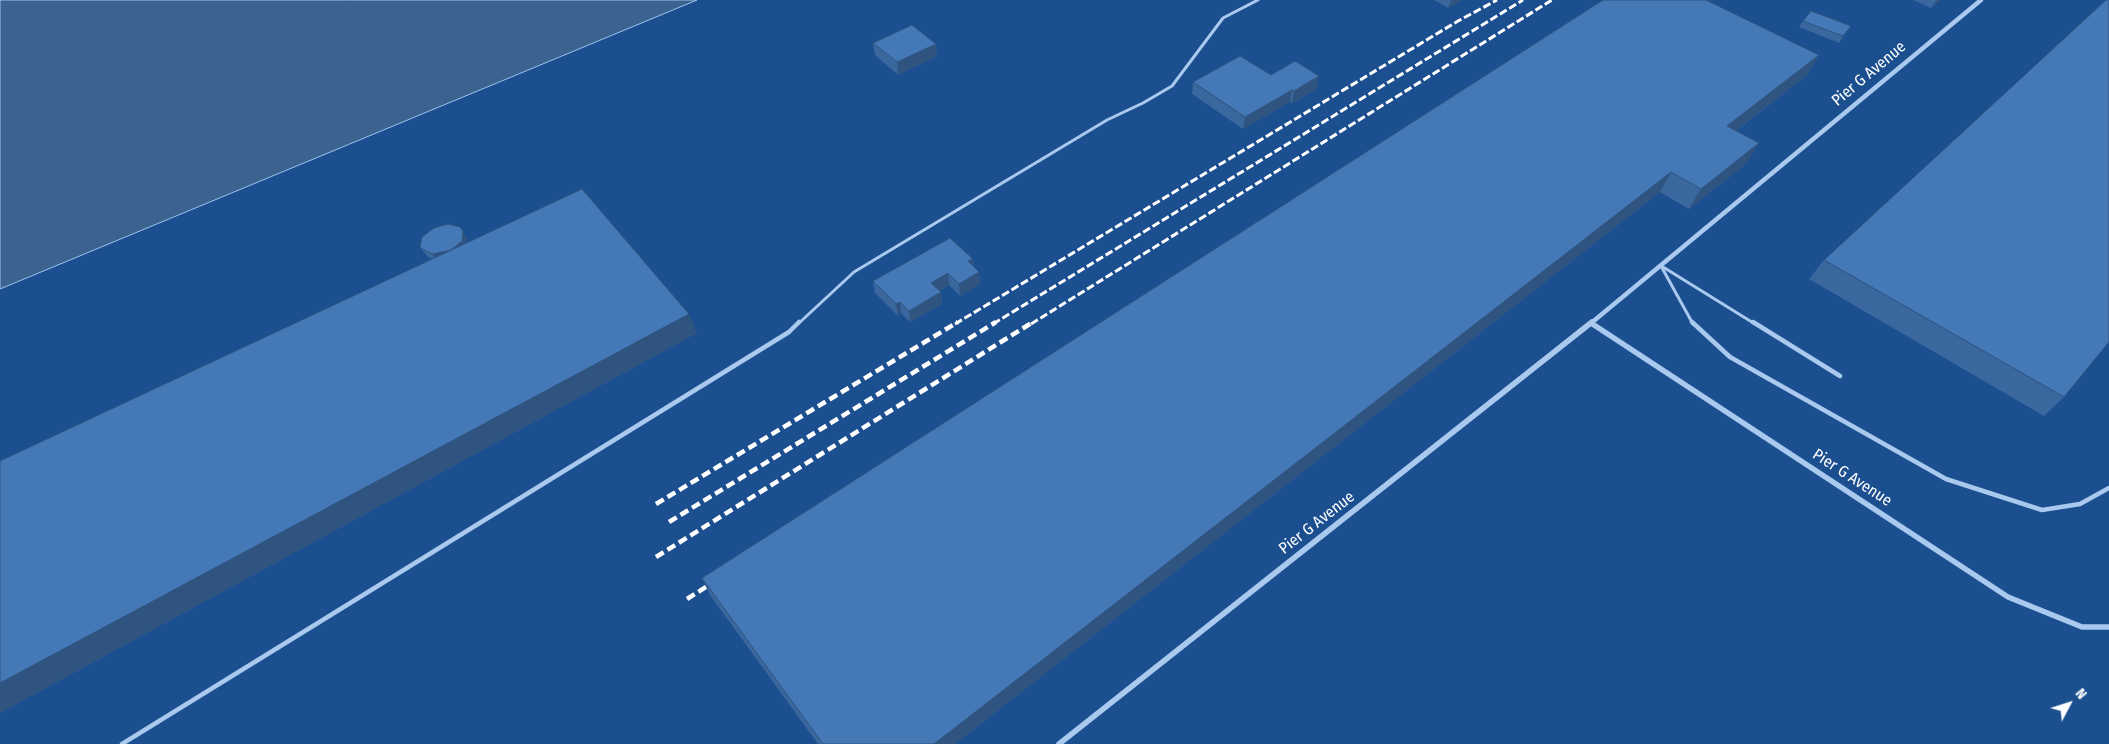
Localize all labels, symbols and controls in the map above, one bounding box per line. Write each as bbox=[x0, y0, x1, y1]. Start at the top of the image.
street label: Pier G Avenue bbox=[1828, 38, 1910, 110]
street label: Pier G Avenue bbox=[1809, 445, 1895, 511]
street label: Pier G Avenue bbox=[1275, 488, 1359, 558]
north arrow bbox=[2044, 679, 2094, 729]
text: N bbox=[2072, 685, 2090, 703]

